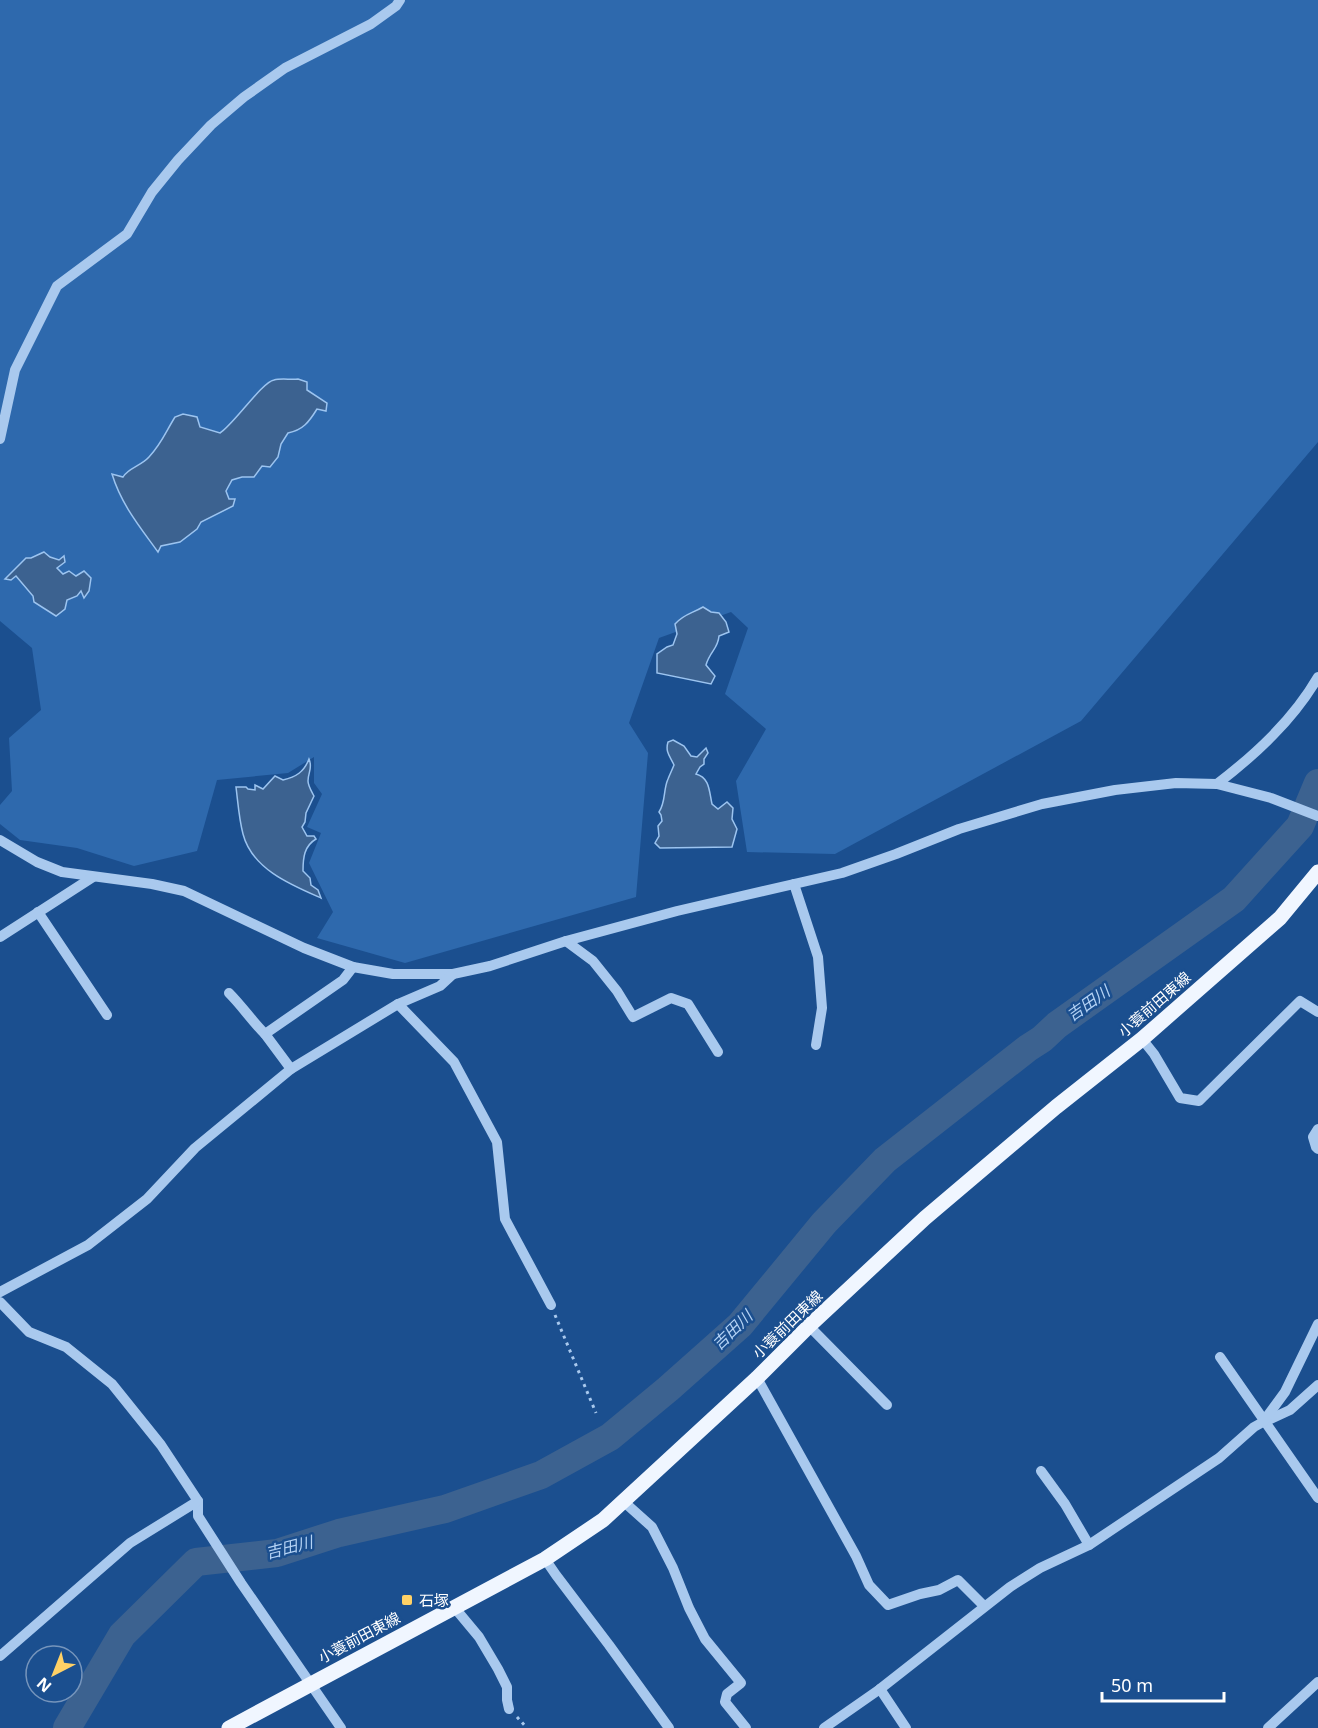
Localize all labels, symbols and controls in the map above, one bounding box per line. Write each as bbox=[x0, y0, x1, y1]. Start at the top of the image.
street label: 小蓑前田東線 bbox=[1113, 967, 1195, 1041]
water label: 吉田川 bbox=[1062, 979, 1116, 1026]
street label: 小蓑前田東線 bbox=[748, 1286, 826, 1362]
water label: 吉田川 bbox=[707, 1304, 758, 1355]
water label: 吉田川 bbox=[263, 1530, 317, 1563]
place label: 石塚 bbox=[419, 1590, 449, 1610]
marker: 石塚 bbox=[400, 1593, 414, 1607]
street label: 小蓑前田東線 bbox=[315, 1607, 403, 1667]
north arrow bbox=[24, 1644, 84, 1704]
scale bar bbox=[1102, 1665, 1224, 1703]
text: N bbox=[32, 1673, 56, 1698]
text: 50 m bbox=[1111, 1673, 1153, 1697]

